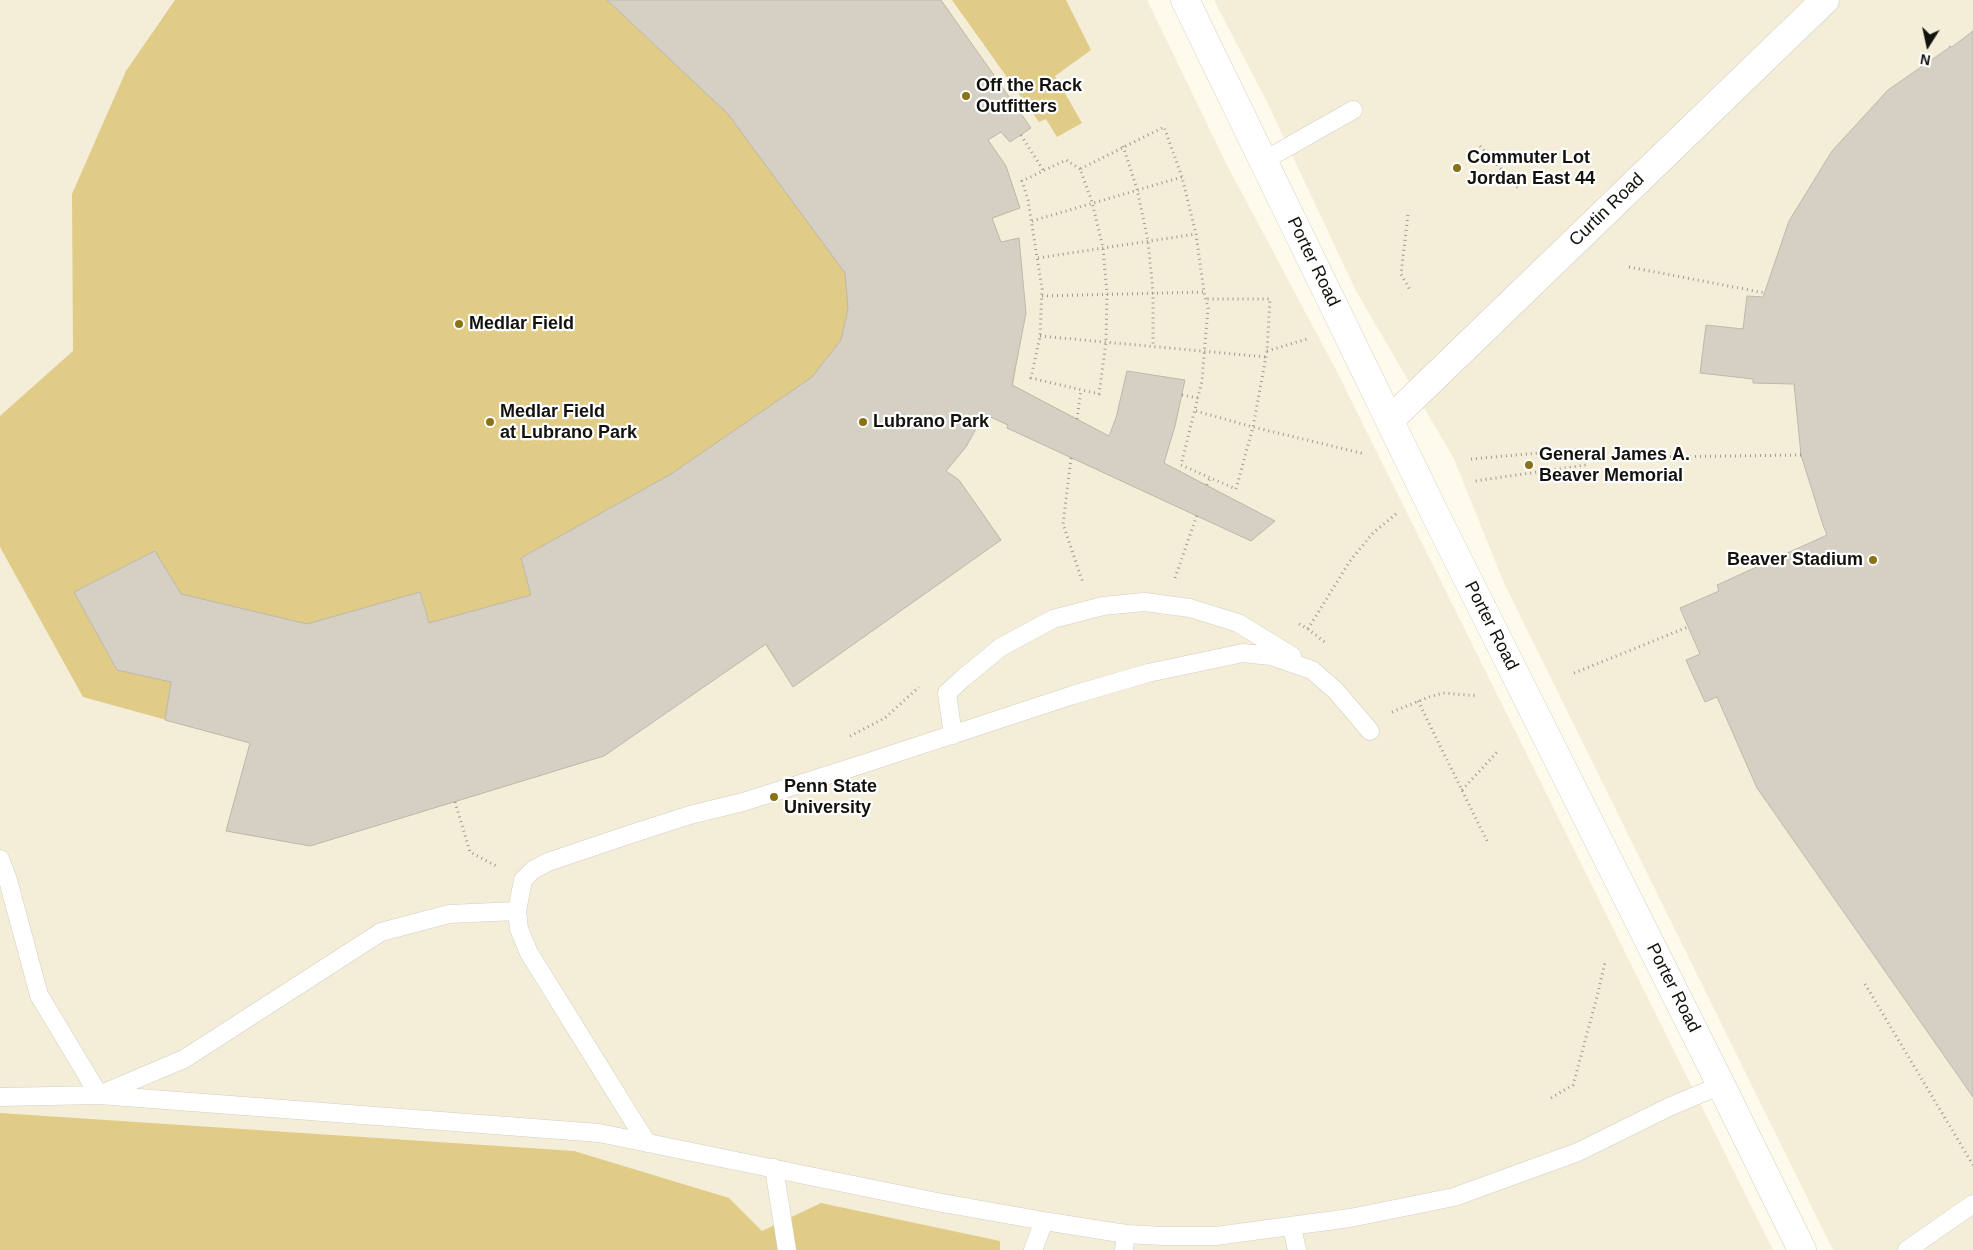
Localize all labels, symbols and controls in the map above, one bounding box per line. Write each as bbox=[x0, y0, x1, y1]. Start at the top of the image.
north arrow bbox=[1903, 20, 1953, 70]
text: N bbox=[1919, 51, 1932, 69]
place label: Off the Rack Outfitters bbox=[976, 75, 1082, 118]
marker: Off the Rack Outfitters bbox=[960, 90, 972, 102]
place label: Commuter Lot Jordan East 44 bbox=[1467, 147, 1595, 190]
marker: Commuter Lot Jordan East 44 bbox=[1451, 162, 1463, 174]
street label: Curtin Road bbox=[1565, 169, 1649, 251]
street label: Porter Road bbox=[1282, 214, 1344, 310]
place label: Medlar Field bbox=[469, 313, 574, 335]
marker: Medlar Field bbox=[453, 318, 465, 330]
place label: Medlar Field at Lubrano Park bbox=[500, 401, 637, 444]
place label: Lubrano Park bbox=[873, 411, 989, 433]
marker: Medlar Field at Lubrano Park bbox=[484, 416, 496, 428]
marker: Lubrano Park bbox=[857, 416, 869, 428]
place label: General James A. Beaver Memorial bbox=[1539, 444, 1690, 486]
marker: General James A. Beaver Memorial bbox=[1523, 459, 1535, 471]
place label: Beaver Stadium bbox=[1727, 549, 1863, 571]
marker: Beaver Stadium bbox=[1867, 554, 1879, 566]
street label: Porter Road bbox=[1459, 578, 1523, 674]
place label: Penn State University bbox=[784, 776, 877, 819]
marker: Penn State University bbox=[768, 791, 780, 803]
street label: Porter Road bbox=[1641, 940, 1705, 1036]

